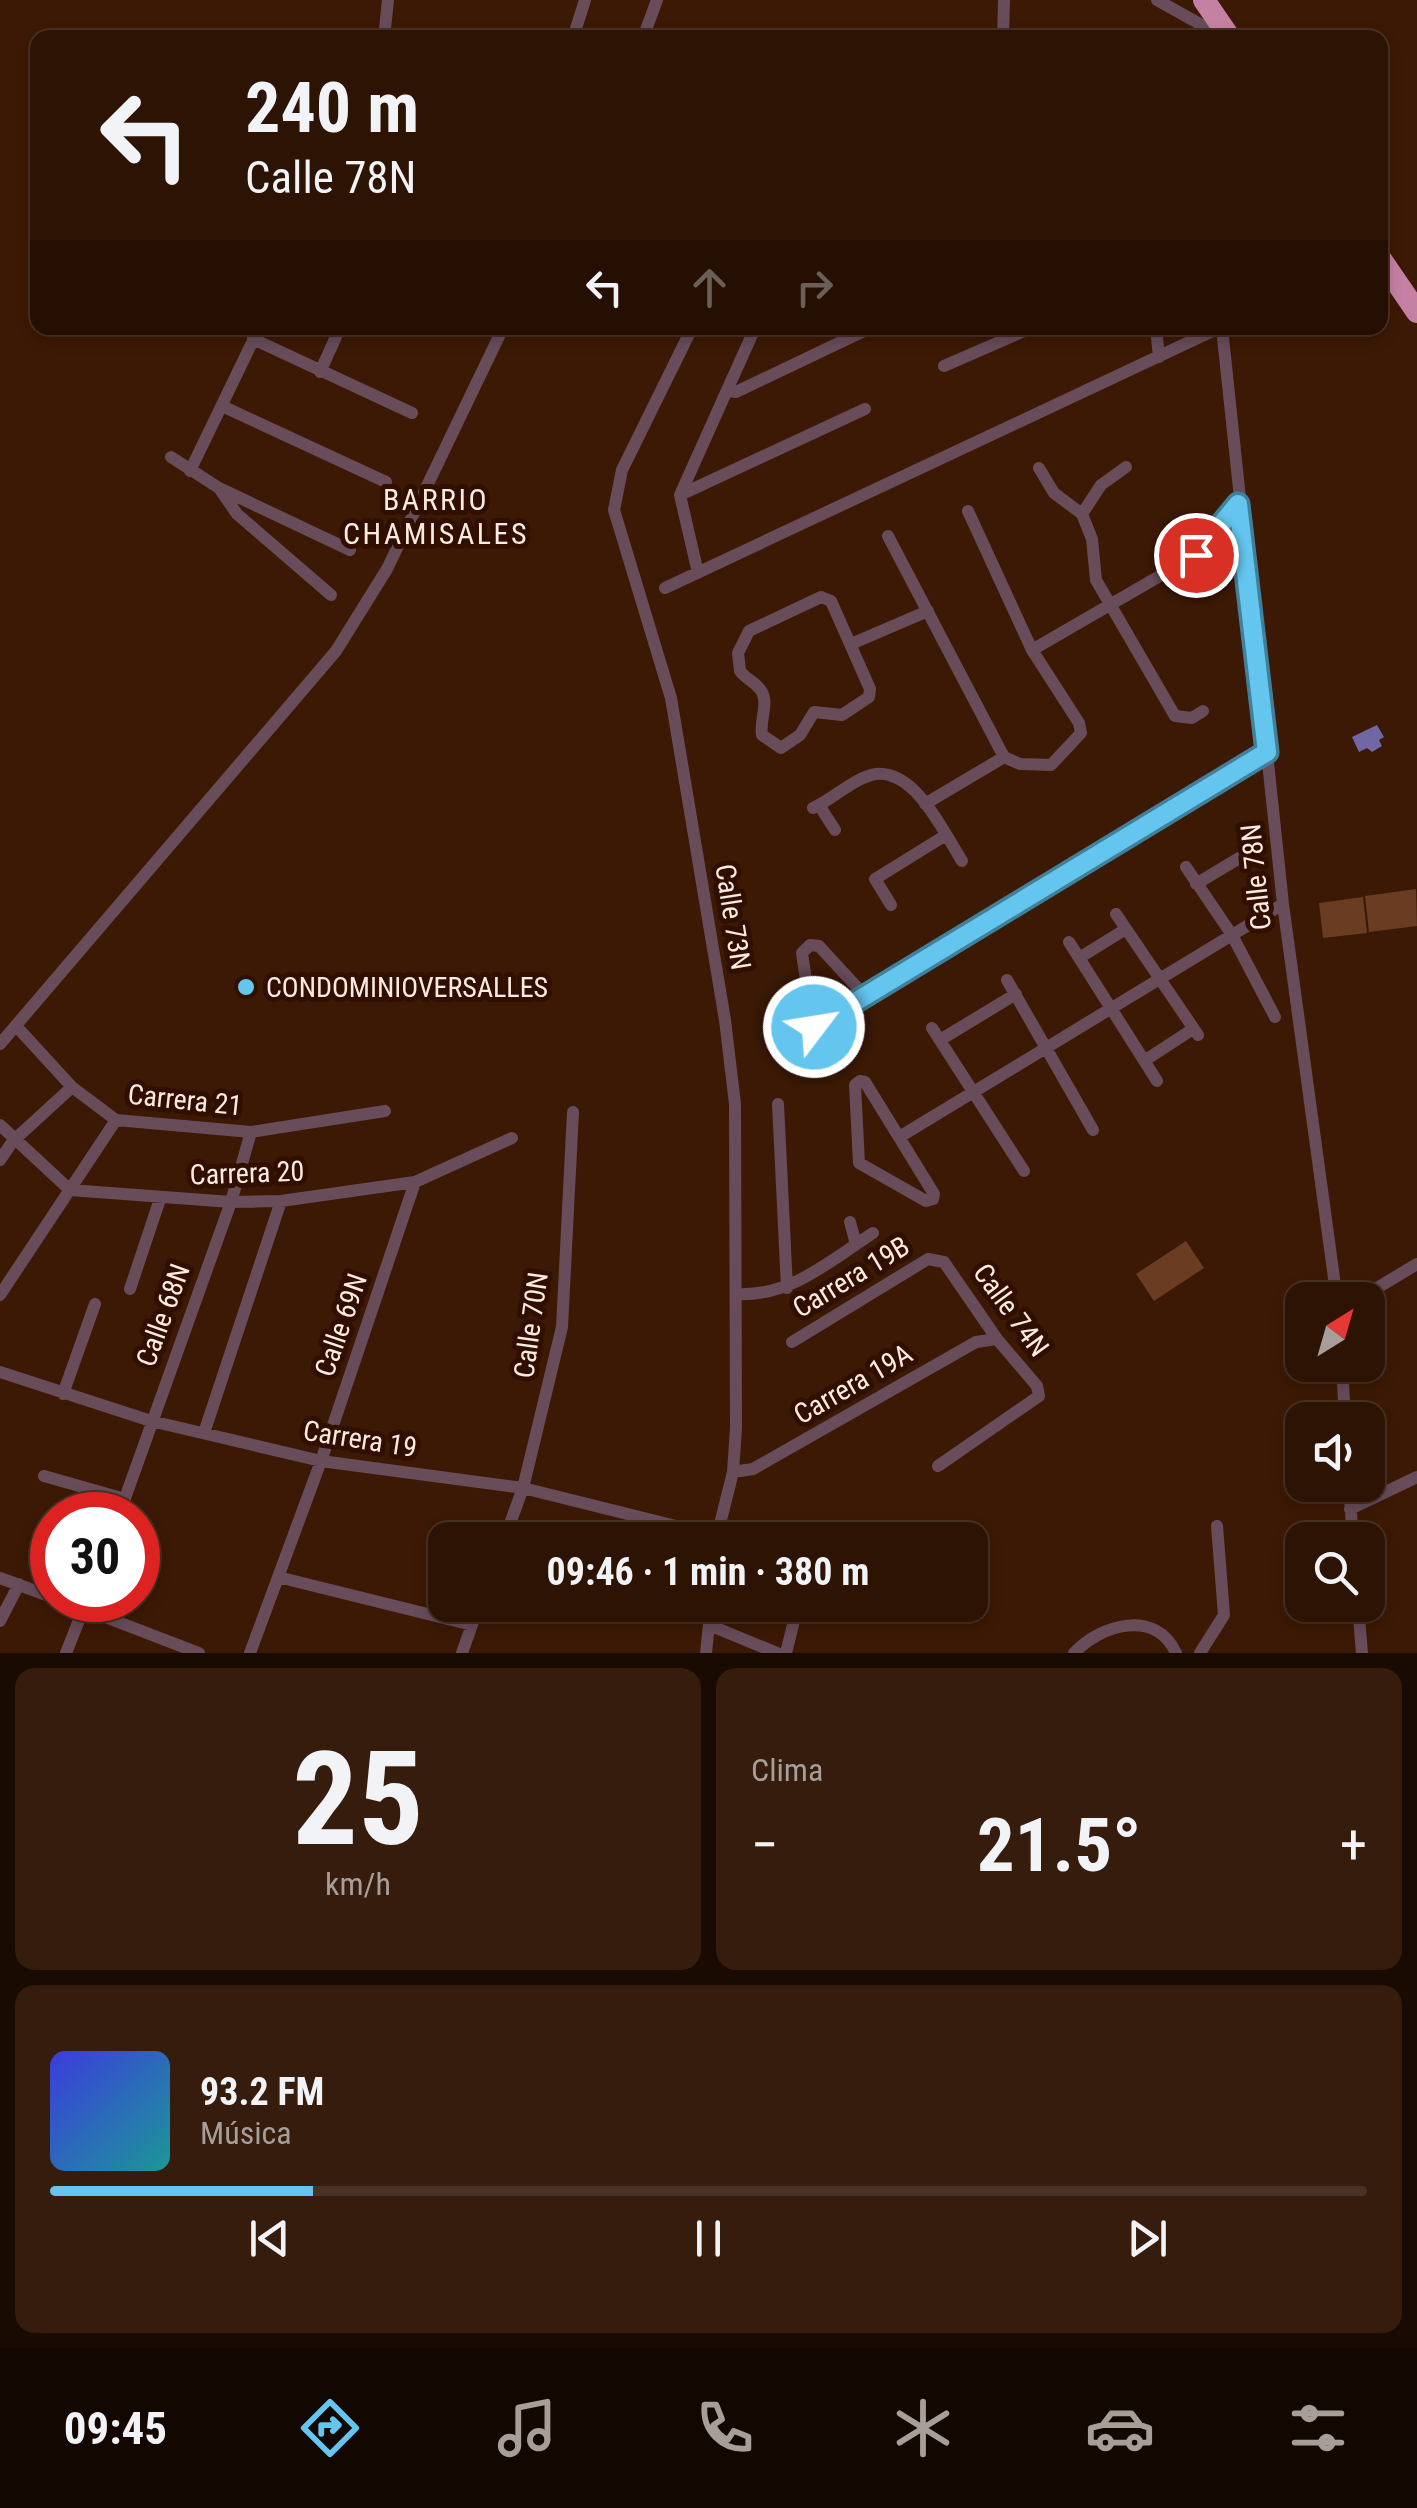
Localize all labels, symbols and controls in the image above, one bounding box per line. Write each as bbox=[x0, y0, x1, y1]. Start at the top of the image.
text: 240 m bbox=[245, 67, 419, 149]
icon: left bbox=[80, 70, 210, 200]
text: Calle 78N bbox=[245, 151, 416, 204]
icon: left bbox=[577, 260, 632, 315]
icon: ahead bbox=[682, 260, 737, 315]
icon: right bbox=[787, 260, 842, 315]
district label: BARRIO CHAMISALES bbox=[343, 482, 529, 551]
pin bbox=[1154, 513, 1239, 598]
icon: arrive bbox=[1169, 528, 1224, 583]
street label: Calle 78N bbox=[1234, 822, 1278, 932]
street label: Calle 73N bbox=[708, 862, 758, 972]
place label: CONDOMINIOVERSALLES bbox=[266, 971, 548, 1004]
position arrow bbox=[762, 975, 866, 1079]
marker: CONDOMINIOVERSALLES bbox=[235, 976, 257, 998]
street label: Carrera 21 bbox=[126, 1078, 244, 1122]
street label: Carrera 20 bbox=[189, 1155, 305, 1191]
street label: Carrera 19B bbox=[787, 1229, 915, 1325]
street label: Calle 74N bbox=[966, 1257, 1056, 1363]
street label: Calle 68N bbox=[129, 1259, 197, 1371]
street label: Calle 69N bbox=[308, 1269, 374, 1381]
street label: Calle 70N bbox=[507, 1270, 555, 1380]
north arrow bbox=[1285, 1282, 1385, 1382]
map controls bbox=[1285, 1282, 1385, 1622]
street label: Carrera 19A bbox=[788, 1337, 918, 1431]
button: sound bbox=[1285, 1402, 1385, 1502]
street label: Carrera 19 bbox=[301, 1414, 419, 1464]
speed limit sign: 30 bbox=[30, 1492, 160, 1622]
button: search bbox=[1285, 1522, 1385, 1622]
text: 09:46 · 1 min · 380 m bbox=[547, 1550, 869, 1594]
text: 25 bbox=[292, 1723, 424, 1876]
text: Clima bbox=[751, 1751, 823, 1789]
text: 21.5° bbox=[977, 1801, 1141, 1889]
text: − bbox=[751, 1813, 779, 1877]
text: + bbox=[1340, 1813, 1367, 1877]
text: km/h bbox=[325, 1865, 391, 1903]
text: 93.2 FM bbox=[200, 2070, 324, 2114]
text: Música bbox=[200, 2114, 292, 2152]
icon: previous bbox=[242, 2211, 297, 2266]
icon: pause bbox=[681, 2211, 736, 2266]
icon: next bbox=[1120, 2211, 1175, 2266]
icon: directions bbox=[295, 2393, 365, 2463]
icon: music bbox=[492, 2393, 562, 2463]
icon: phone bbox=[690, 2393, 760, 2463]
icon: climate bbox=[888, 2393, 958, 2463]
icon: car bbox=[1085, 2393, 1155, 2463]
icon: filters bbox=[1283, 2393, 1353, 2463]
text: 09:45 bbox=[64, 2402, 167, 2455]

